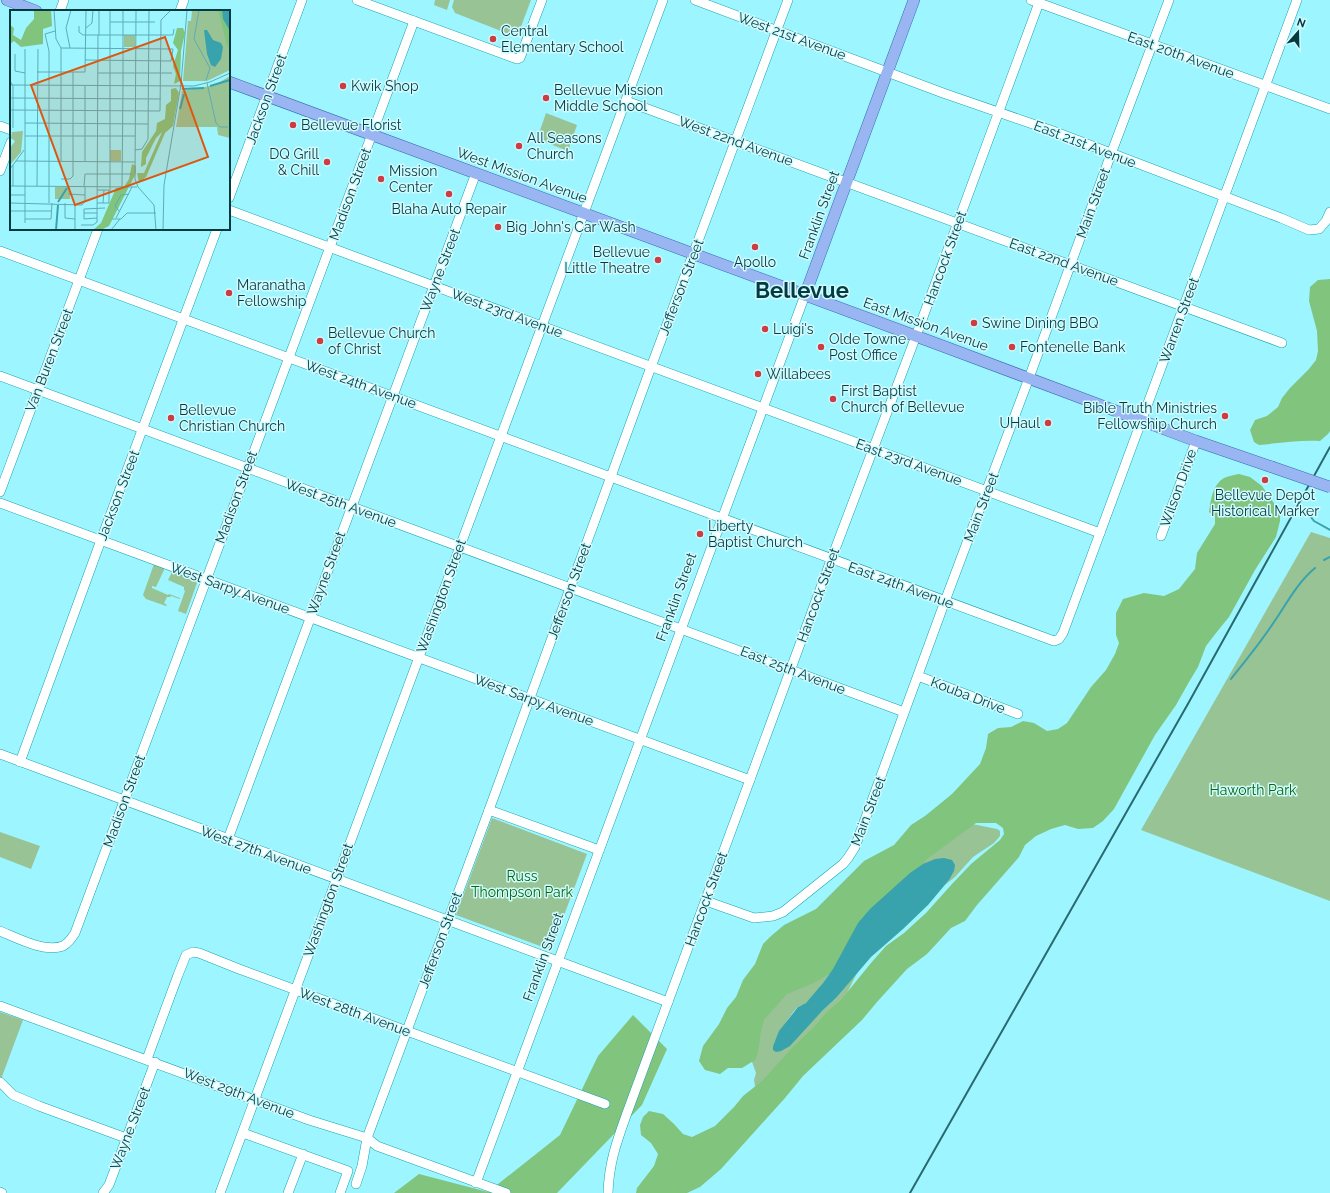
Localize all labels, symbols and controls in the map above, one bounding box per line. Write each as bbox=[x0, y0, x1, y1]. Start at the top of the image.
street label: West 21st Avenue bbox=[736, 9, 848, 63]
inset map bbox=[10, 10, 230, 230]
north arrow bbox=[1278, 12, 1318, 52]
text: N bbox=[1295, 16, 1307, 31]
place label: Central Elementary School bbox=[501, 23, 624, 55]
street label: East 20th Avenue bbox=[1126, 28, 1236, 82]
marker: Central Elementary School bbox=[488, 34, 498, 44]
street label: Jackson Street bbox=[242, 51, 290, 146]
place label: Kwik Shop bbox=[351, 78, 419, 94]
marker: Kwik Shop bbox=[338, 81, 348, 91]
place label: Bellevue Mission Middle School bbox=[554, 82, 663, 114]
marker: Bellevue Mission Middle School bbox=[541, 93, 551, 103]
street label: West 22nd Avenue bbox=[677, 113, 795, 169]
place label: Bellevue Florist bbox=[301, 117, 402, 133]
street label: East 21st Avenue bbox=[1032, 117, 1138, 171]
marker: Bellevue Florist bbox=[288, 120, 298, 130]
place label: All Seasons Church bbox=[527, 130, 602, 162]
marker: All Seasons Church bbox=[514, 141, 524, 151]
street label: West Mission Avenue bbox=[455, 144, 589, 206]
street label: Madison Street bbox=[326, 145, 374, 242]
place label: DQ Grill & Chill bbox=[269, 146, 319, 178]
marker: DQ Grill & Chill bbox=[322, 157, 332, 167]
place label: Mission Center bbox=[389, 163, 437, 195]
street label: Main Street bbox=[1073, 165, 1113, 240]
street label: Franklin Street bbox=[796, 168, 843, 262]
marker: Mission Center bbox=[376, 174, 386, 184]
marker: Blaha Auto Repair bbox=[444, 189, 454, 199]
place label: Blaha Auto Repair bbox=[391, 201, 507, 217]
street label: Hancock Street bbox=[920, 208, 970, 307]
place label: Big John's Car Wash bbox=[506, 219, 636, 235]
marker: Big John's Car Wash bbox=[493, 222, 503, 232]
street label: Wayne Street bbox=[417, 226, 463, 314]
street label: East 22nd Avenue bbox=[1007, 235, 1121, 289]
street label: Jefferson Street bbox=[655, 236, 707, 337]
marker: Apollo bbox=[750, 242, 760, 252]
place label: Bellevue Little Theatre bbox=[564, 244, 650, 276]
place label: Apollo bbox=[734, 254, 776, 270]
marker: Bellevue Little Theatre bbox=[653, 255, 663, 265]
street label: Warren Street bbox=[1156, 275, 1202, 365]
place label: Maranatha Fellowship bbox=[237, 277, 307, 309]
district label: Bellevue bbox=[755, 277, 849, 303]
street label: West 23rd Avenue bbox=[449, 285, 565, 341]
marker: Maranatha Fellowship bbox=[224, 288, 234, 298]
street label: East Mission Avenue bbox=[861, 294, 991, 354]
street label: Van Buren Street bbox=[22, 306, 76, 414]
place label: Swine Dining BBQ bbox=[982, 315, 1098, 331]
marker: Swine Dining BBQ bbox=[969, 318, 979, 328]
place label: Luigi's bbox=[773, 321, 814, 337]
marker: Luigi's bbox=[760, 324, 770, 334]
place label: Bellevue Church of Christ bbox=[328, 325, 435, 357]
place label: Olde Towne Post Office bbox=[829, 331, 906, 363]
marker: Bellevue Church of Christ bbox=[315, 336, 325, 346]
place label: Fontenelle Bank bbox=[1020, 339, 1126, 355]
marker: Olde Towne Post Office bbox=[816, 342, 826, 352]
marker: Fontenelle Bank bbox=[1007, 342, 1017, 352]
street label: West 24th Avenue bbox=[303, 356, 419, 412]
place label: Willabees bbox=[766, 366, 831, 382]
marker: Willabees bbox=[753, 369, 763, 379]
place label: First Baptist Church of Bellevue bbox=[841, 383, 964, 415]
marker: First Baptist Church of Bellevue bbox=[828, 394, 838, 404]
place label: Bible Truth Ministries Fellowship Church bbox=[1083, 400, 1217, 432]
place label: Bellevue Christian Church bbox=[179, 402, 285, 434]
marker: Bible Truth Ministries Fellowship Church bbox=[1220, 411, 1230, 421]
marker: Bellevue Christian Church bbox=[166, 413, 176, 423]
place label: UHaul bbox=[999, 415, 1040, 431]
marker: UHaul bbox=[1043, 418, 1053, 428]
street label: East 23rd Avenue bbox=[854, 435, 964, 489]
street label: Wilson Drive bbox=[1157, 447, 1199, 529]
street label: Jackson Street bbox=[94, 448, 143, 542]
street label: Madison Street bbox=[212, 448, 260, 545]
street label: Main Street bbox=[960, 470, 1002, 544]
street label: West 25th Avenue bbox=[283, 475, 399, 531]
marker: Bellevue Depot Historical Marker bbox=[1260, 475, 1270, 485]
place label: Bellevue Depot Historical Marker bbox=[1211, 487, 1319, 519]
place label: Liberty Baptist Church bbox=[708, 518, 803, 550]
street label: Wayne Street bbox=[303, 529, 349, 617]
marker: Liberty Baptist Church bbox=[695, 529, 705, 539]
street label: Washington Street bbox=[413, 537, 469, 655]
street label: Jefferson Street bbox=[544, 540, 594, 641]
street label: Hancock Street bbox=[793, 545, 843, 644]
street label: Franklin Street bbox=[653, 550, 700, 644]
street label: East 24th Avenue bbox=[846, 558, 956, 612]
street label: West Sarpy Avenue bbox=[168, 559, 292, 617]
street label: East 25th Avenue bbox=[738, 643, 848, 697]
street label: West Sarpy Avenue bbox=[472, 671, 596, 729]
street label: Kouba Drive bbox=[929, 673, 1007, 717]
street label: Madison Street bbox=[100, 752, 148, 849]
street label: Main Street bbox=[847, 774, 889, 848]
park label: Haworth Park bbox=[1209, 782, 1297, 798]
street label: West 27th Avenue bbox=[198, 822, 314, 878]
street label: Washington Street bbox=[300, 841, 356, 959]
street label: Hancock Street bbox=[681, 849, 731, 948]
park label: Russ Thompson Park bbox=[471, 868, 574, 900]
street label: Jefferson Street bbox=[415, 889, 465, 990]
street label: Franklin Street bbox=[520, 910, 567, 1004]
street label: West 28th Avenue bbox=[297, 984, 413, 1040]
street label: West 29th Avenue bbox=[181, 1064, 297, 1122]
street label: Wayne Street bbox=[107, 1084, 153, 1172]

